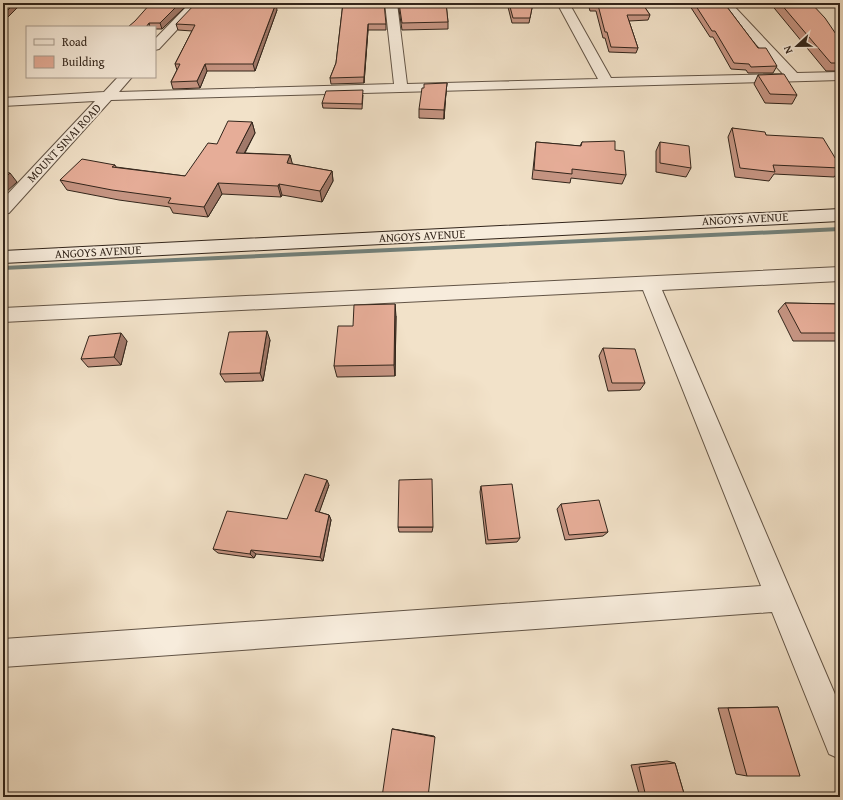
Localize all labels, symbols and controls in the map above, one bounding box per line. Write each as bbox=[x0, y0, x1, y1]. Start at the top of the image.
legend bbox=[26, 26, 156, 78]
north arrow bbox=[777, 26, 817, 66]
text: Road bbox=[62, 33, 88, 50]
text: N bbox=[779, 43, 797, 56]
text: Building bbox=[62, 53, 105, 70]
street label: MOUNT SINAI ROAD bbox=[23, 100, 105, 186]
street label: ANGOYS AVENUE bbox=[701, 208, 789, 229]
street label: ANGOYS AVENUE bbox=[378, 225, 466, 246]
street label: ANGOYS AVENUE bbox=[54, 241, 142, 262]

